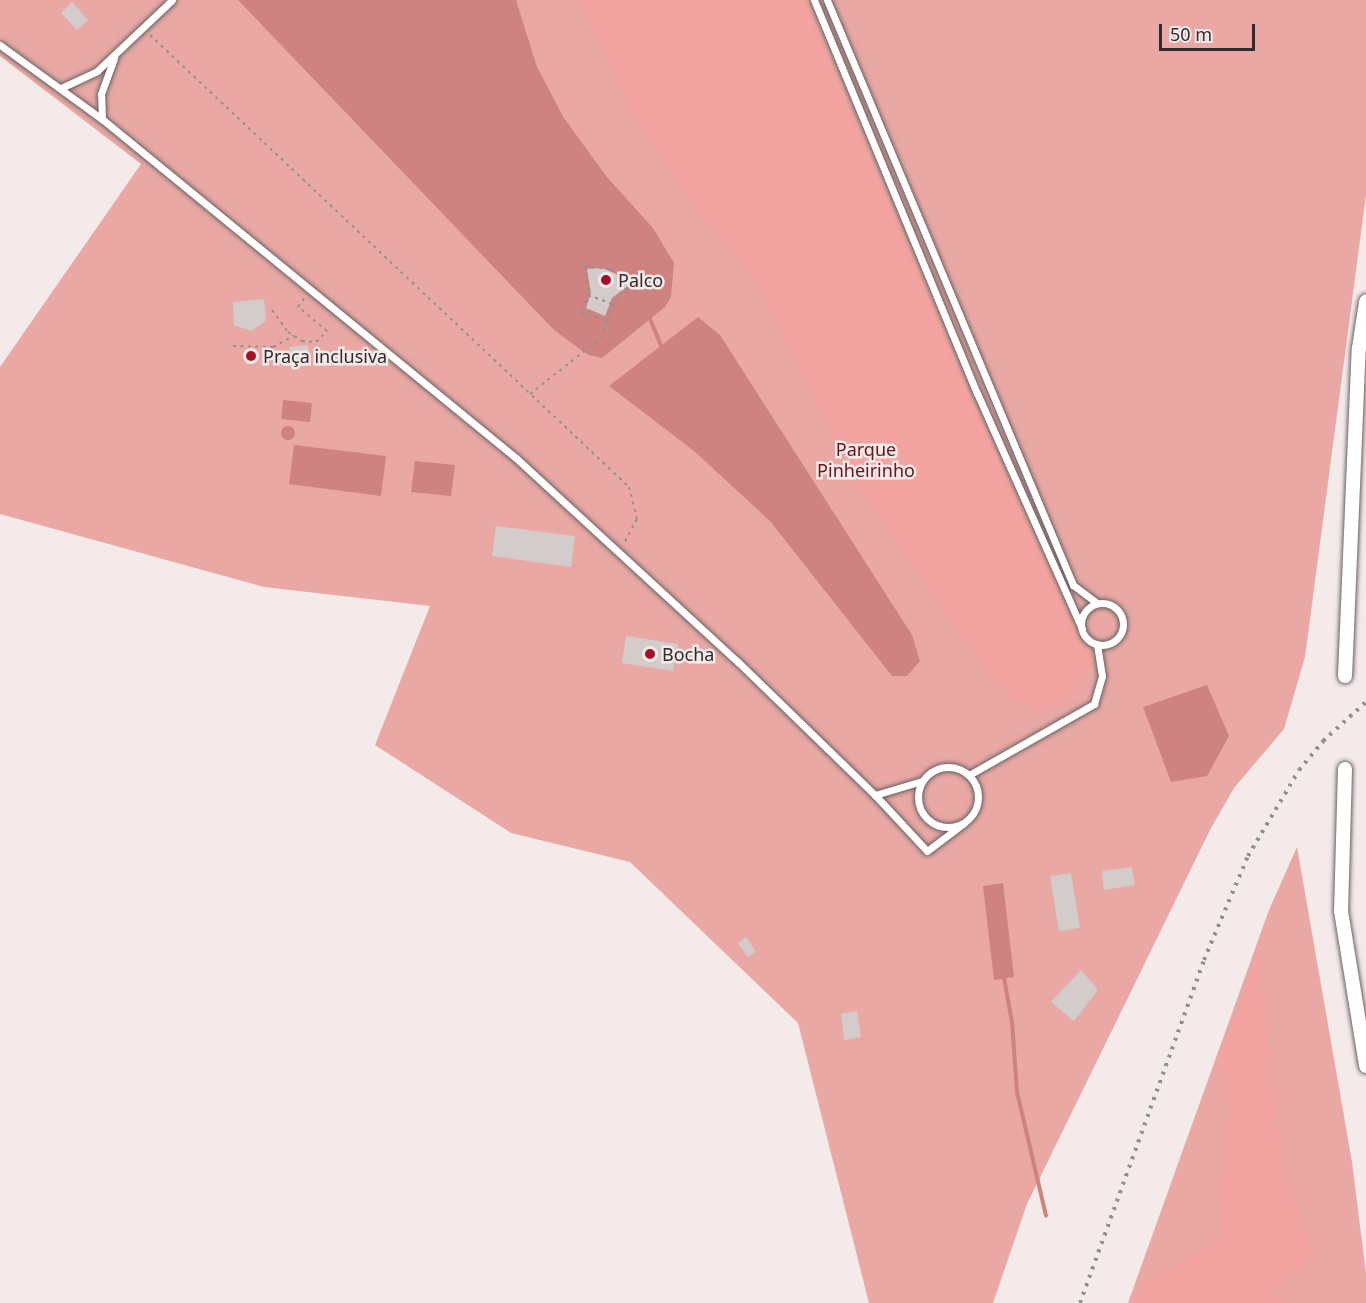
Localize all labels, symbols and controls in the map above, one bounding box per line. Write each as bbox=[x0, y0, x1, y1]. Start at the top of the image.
scale bar bbox=[1162, 12, 1258, 50]
text: 50 m bbox=[1170, 22, 1212, 46]
place label: Palco bbox=[618, 269, 663, 291]
marker: Palco bbox=[599, 273, 613, 287]
place label: Praça inclusiva bbox=[263, 345, 387, 367]
marker: Praça inclusiva bbox=[244, 349, 258, 363]
park label: Parque Pinheirinho bbox=[817, 439, 915, 482]
place label: Bocha bbox=[662, 643, 714, 665]
marker: Bocha bbox=[643, 647, 657, 661]

